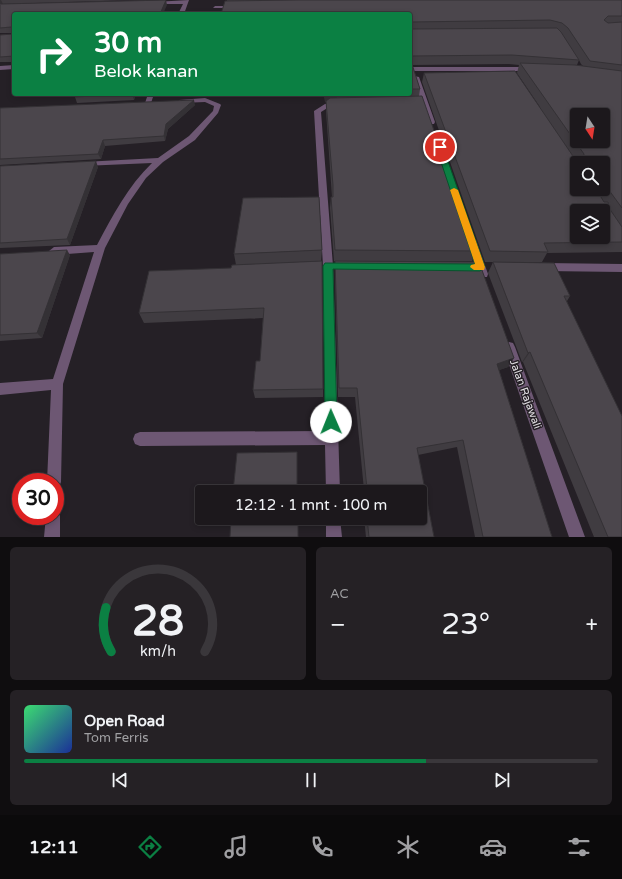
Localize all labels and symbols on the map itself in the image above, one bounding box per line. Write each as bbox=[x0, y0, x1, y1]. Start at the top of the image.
north arrow bbox=[570, 108, 610, 148]
pin bbox=[423, 130, 457, 164]
street label: Jalan Rajawali bbox=[507, 358, 544, 431]
position arrow bbox=[310, 401, 352, 443]
speed limit sign: 30 bbox=[12, 473, 64, 525]

